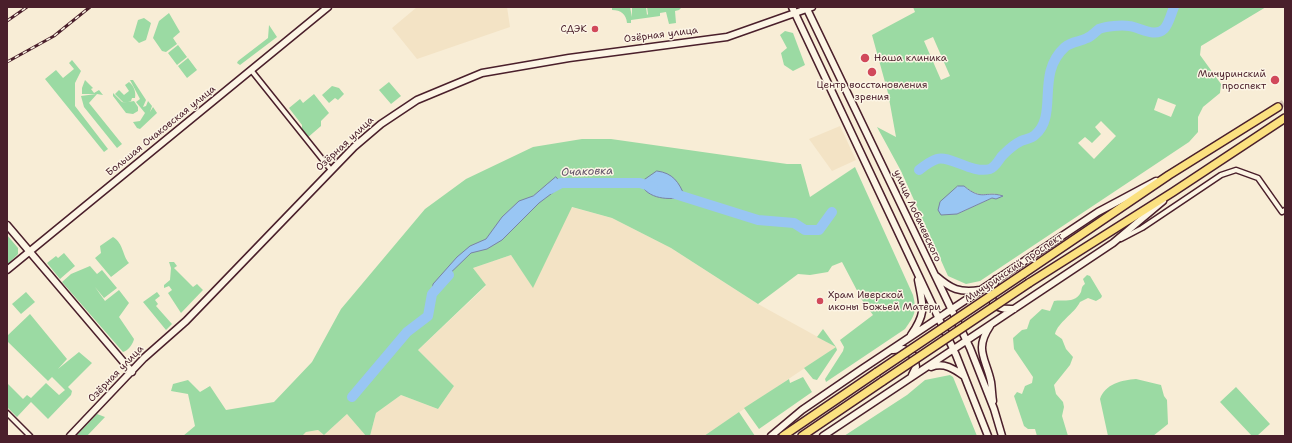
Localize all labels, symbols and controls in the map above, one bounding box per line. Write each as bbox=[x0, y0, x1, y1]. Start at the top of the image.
place label: СДЭК bbox=[561, 23, 587, 35]
marker: СДЭК bbox=[590, 24, 600, 34]
street label: Озёрная улица bbox=[623, 25, 699, 45]
marker: Наша клиника bbox=[859, 52, 871, 64]
place label: Наша клиника bbox=[874, 52, 947, 64]
marker: Центр восстановления зрения bbox=[866, 66, 878, 78]
place label: Мичуринский проспект bbox=[1198, 68, 1266, 92]
marker: Мичуринский проспект bbox=[1269, 74, 1281, 86]
place label: Центр восстановления зрения bbox=[817, 79, 927, 102]
street label: Большая Очаковская улица bbox=[104, 83, 218, 179]
street label: Озёрная улица bbox=[314, 114, 376, 174]
water label: Очаковка bbox=[561, 165, 613, 179]
street label: улица Лобачевского bbox=[890, 168, 944, 264]
street label: Мичуринский проспект bbox=[963, 231, 1065, 305]
place label: Храм Иверской иконы Божьей Матери bbox=[828, 289, 941, 312]
marker: Храм Иверской иконы Божьей Матери bbox=[815, 296, 825, 306]
street label: Озёрная улица bbox=[86, 343, 146, 405]

